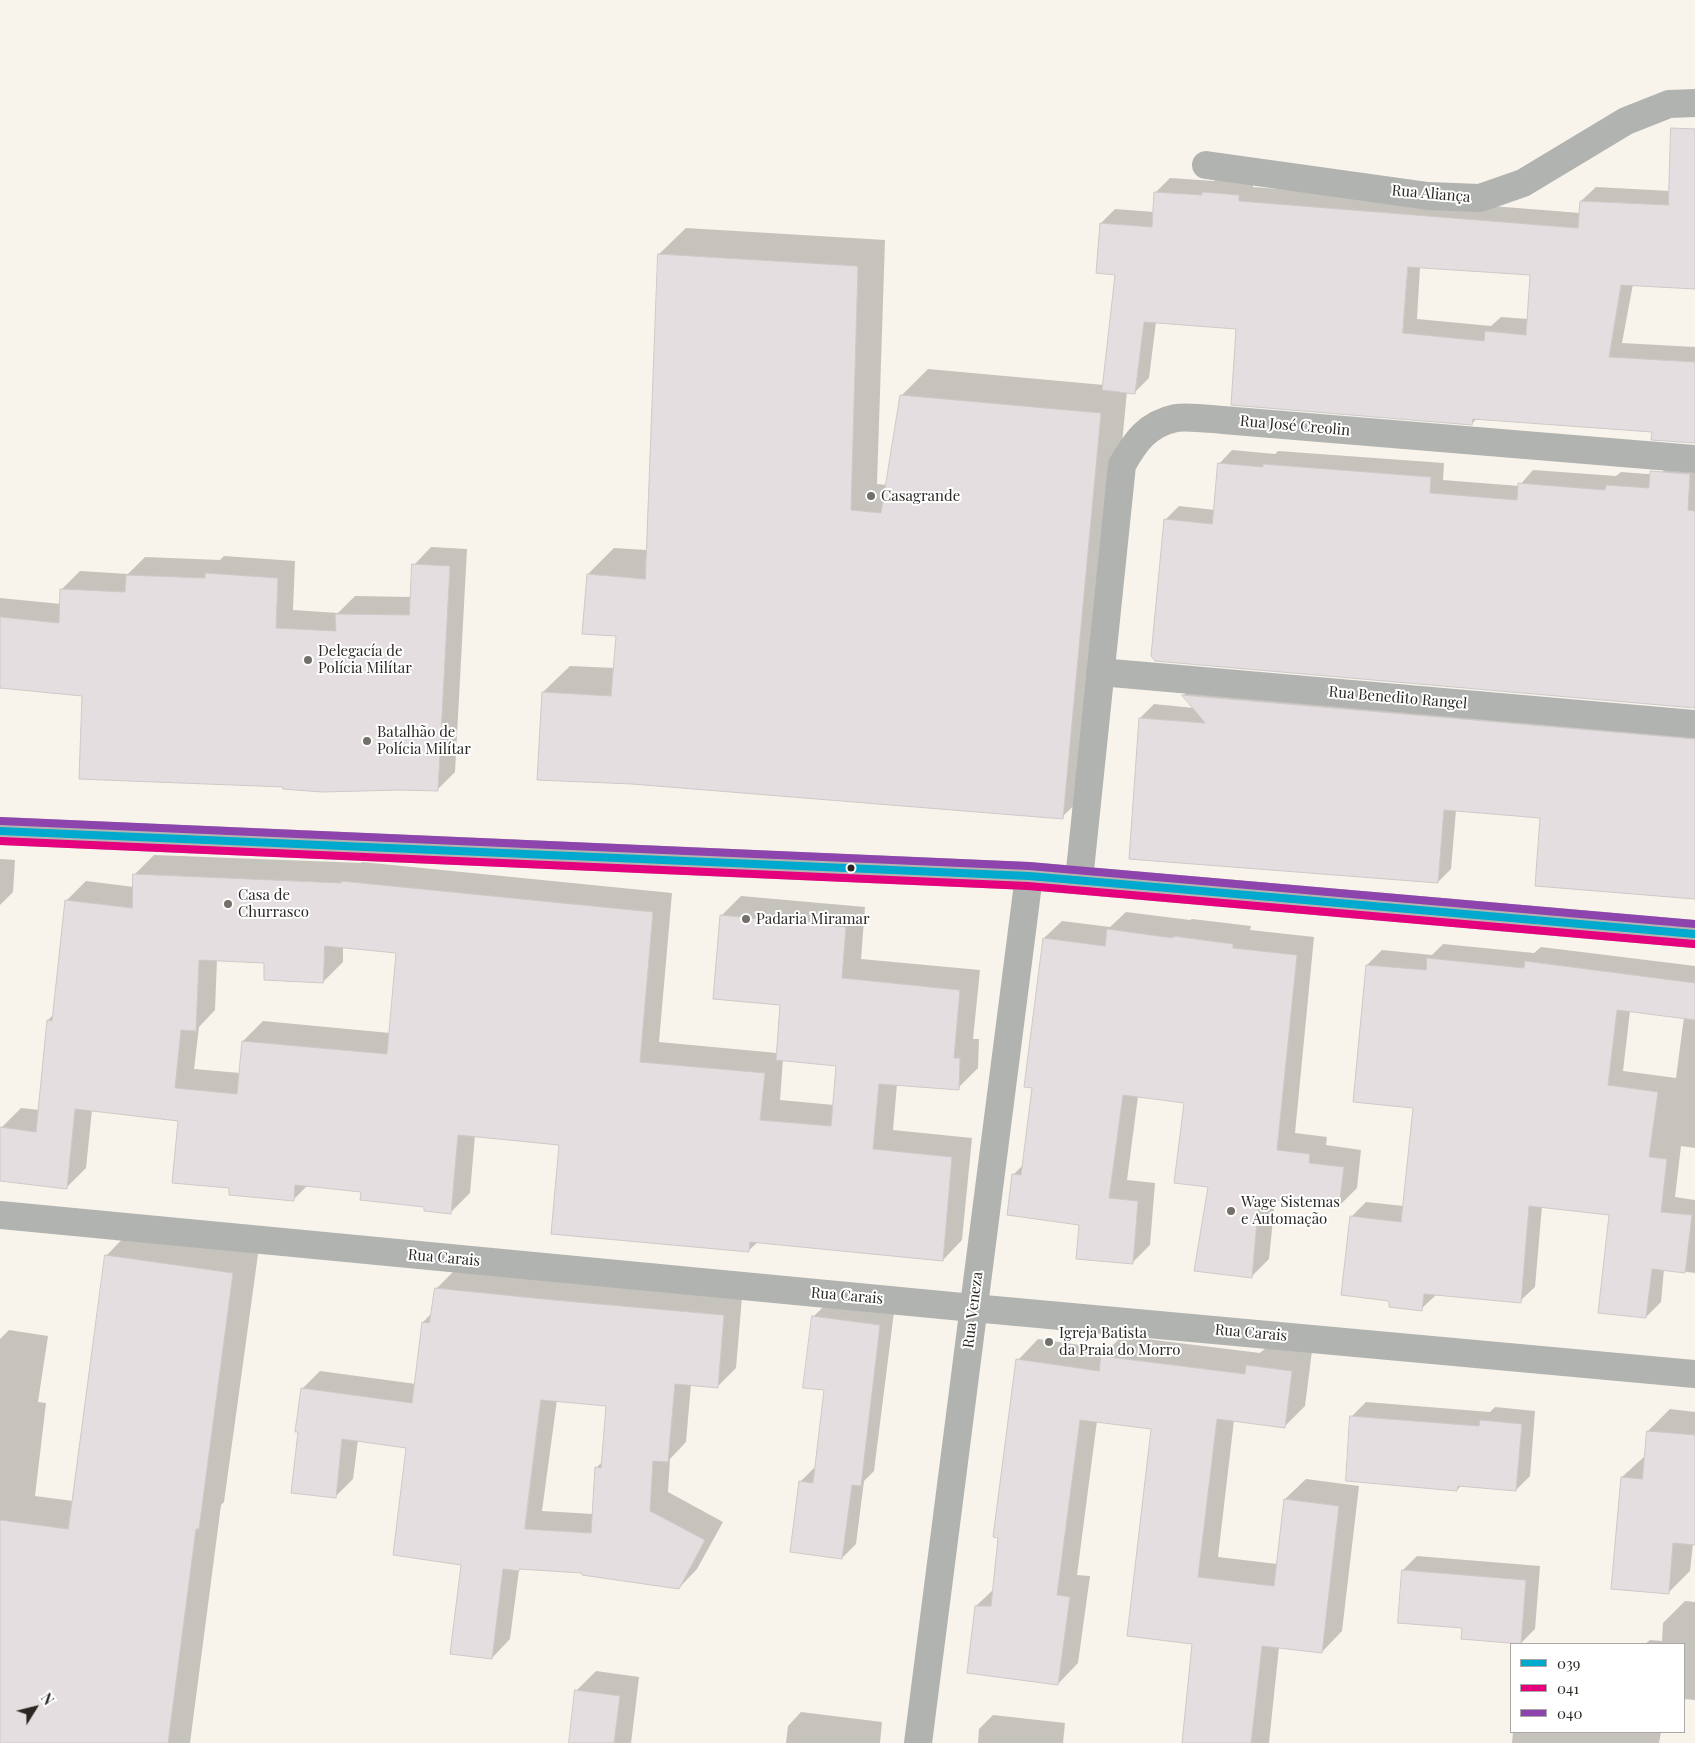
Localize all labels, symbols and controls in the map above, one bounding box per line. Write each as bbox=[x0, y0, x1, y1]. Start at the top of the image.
street label: Rua Aliança bbox=[1391, 182, 1471, 206]
street label: Rua José Creolin bbox=[1239, 412, 1351, 440]
place label: Casagrande bbox=[881, 487, 960, 505]
marker: Casagrande bbox=[865, 490, 877, 502]
place label: Delegacía de Polícia Milítar bbox=[318, 642, 412, 677]
marker: Delegacía de Polícia Milítar bbox=[302, 654, 314, 666]
street label: Rua Benedito Rangel bbox=[1328, 683, 1468, 713]
place label: Batalhão de Polícia Milítar bbox=[377, 723, 471, 758]
marker: Batalhão de Polícia Milítar bbox=[361, 735, 373, 747]
unlabelled marker bbox=[846, 863, 856, 873]
place label: Casa de Churrasco bbox=[238, 886, 309, 921]
marker: Casa de Churrasco bbox=[222, 898, 234, 910]
place label: Padaria Miramar bbox=[756, 910, 870, 928]
marker: Padaria Miramar bbox=[740, 913, 752, 925]
place label: Wage Sistemas e Automação bbox=[1241, 1193, 1340, 1228]
marker: Wage Sistemas e Automação bbox=[1225, 1205, 1237, 1217]
street label: Rua Carais bbox=[407, 1246, 481, 1270]
street label: Rua Veneza bbox=[959, 1271, 987, 1349]
street label: Rua Carais bbox=[810, 1284, 884, 1308]
street label: Rua Carais bbox=[1214, 1321, 1288, 1345]
place label: Igreja Batista da Praia do Morro bbox=[1059, 1324, 1180, 1359]
marker: Igreja Batista da Praia do Morro bbox=[1043, 1336, 1055, 1348]
legend bbox=[1510, 1643, 1685, 1733]
text: 039 bbox=[1557, 1653, 1580, 1673]
text: 041 bbox=[1557, 1678, 1579, 1698]
north arrow bbox=[10, 1683, 60, 1733]
text: N bbox=[37, 1689, 58, 1709]
text: 040 bbox=[1557, 1703, 1582, 1723]

